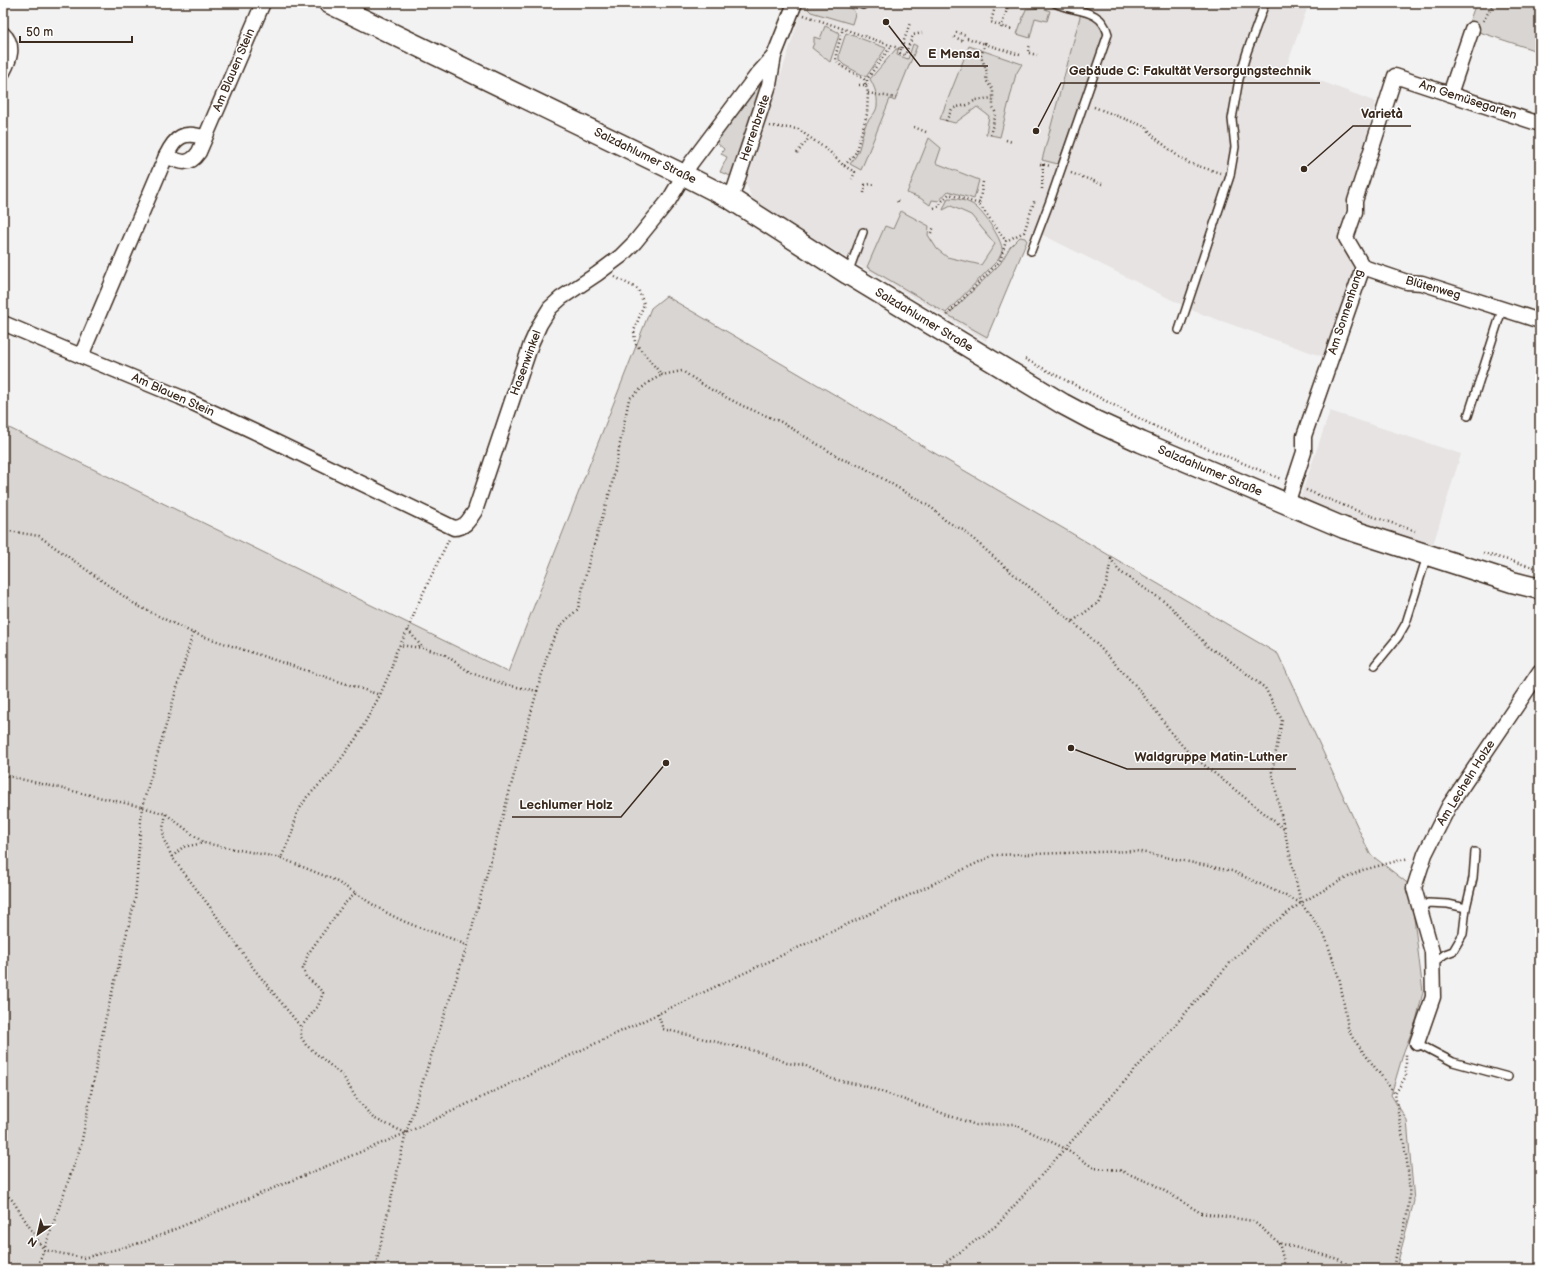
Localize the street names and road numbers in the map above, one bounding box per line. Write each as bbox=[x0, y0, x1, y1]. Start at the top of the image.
street label: Am Blauen Stein bbox=[210, 26, 258, 114]
street label: Am Gemüsegarten bbox=[1417, 77, 1519, 123]
street label: Herrenbreite bbox=[737, 93, 773, 163]
street label: Salzdahlumer Straße bbox=[591, 125, 699, 187]
street label: Am Sonnenhang bbox=[1325, 267, 1367, 357]
street label: Blütenweg bbox=[1404, 273, 1462, 303]
street label: Salzdahlumer Straße bbox=[872, 285, 976, 355]
street label: Hasenwinkel bbox=[507, 328, 545, 398]
street label: Am Blauen Stein bbox=[129, 370, 217, 420]
street label: Salzdahlumer Straße bbox=[1156, 442, 1264, 500]
street label: Am Lecheln Holze bbox=[1434, 738, 1498, 828]

